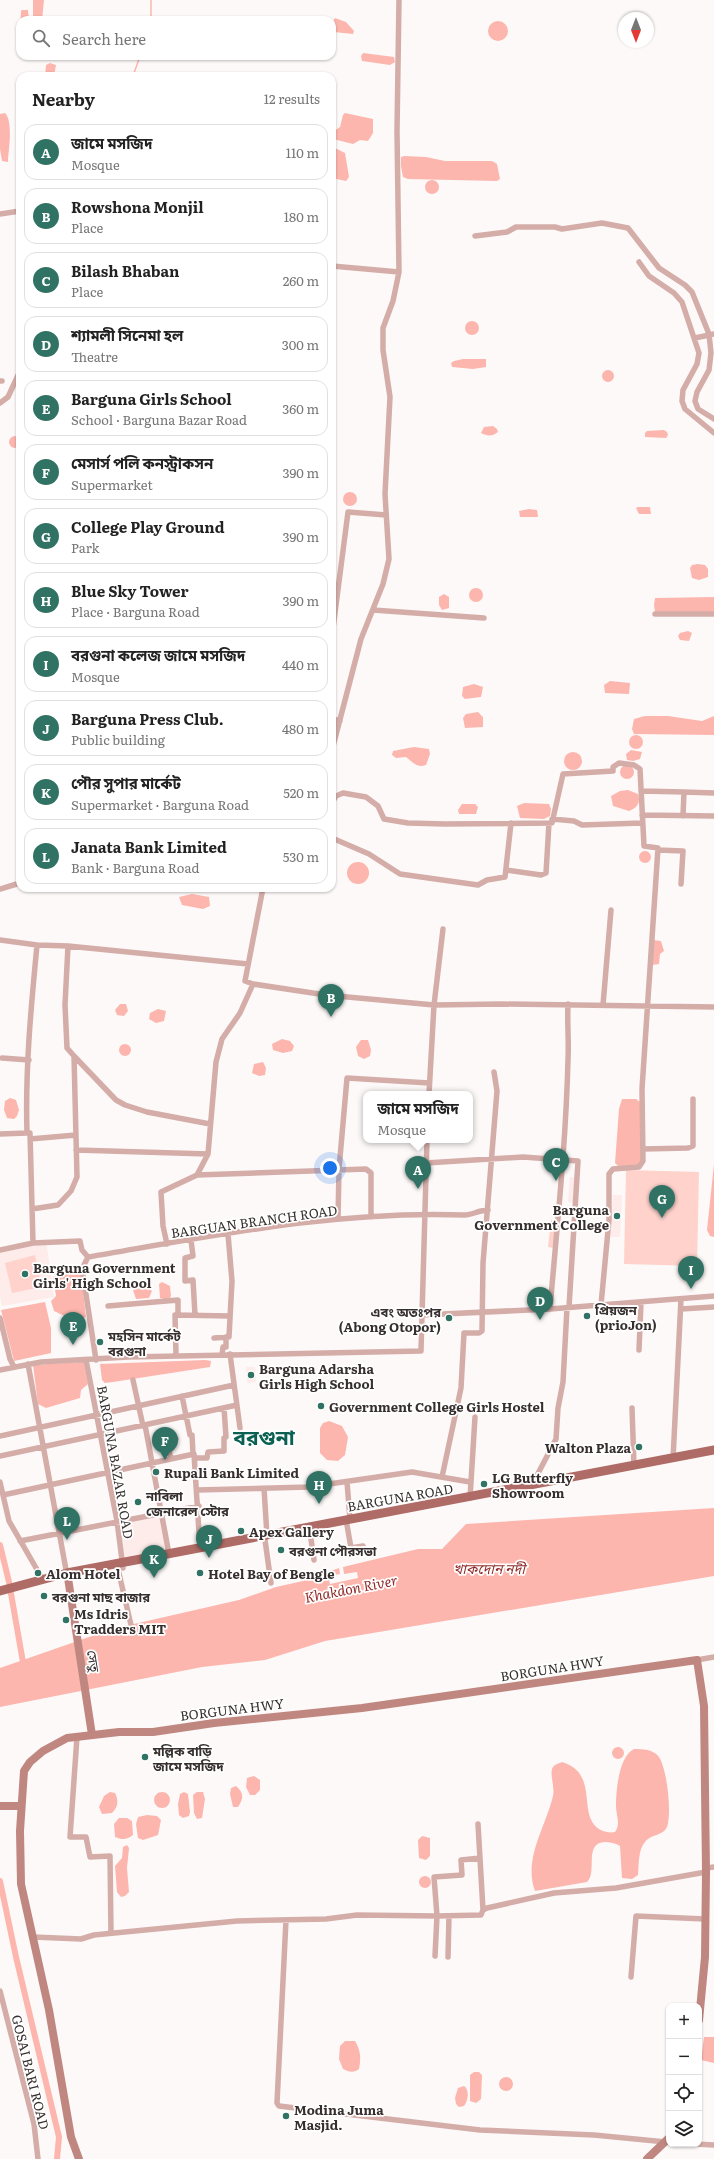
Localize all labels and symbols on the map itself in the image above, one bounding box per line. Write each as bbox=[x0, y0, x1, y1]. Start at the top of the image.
north arrow bbox=[618, 12, 654, 48]
pin: B bbox=[318, 984, 344, 1017]
pin: C bbox=[543, 1148, 569, 1181]
pin: A bbox=[405, 1156, 431, 1189]
your location bbox=[320, 1158, 340, 1178]
pin: G bbox=[649, 1185, 675, 1218]
street label: BARGUAN BRANCH ROAD bbox=[170, 1200, 338, 1242]
place label: Barguna Government College bbox=[474, 1200, 609, 1234]
marker: Barguna Government College bbox=[612, 1211, 622, 1221]
pin: I bbox=[678, 1256, 704, 1289]
place label: Barguna Government Girls' High School bbox=[33, 1258, 176, 1292]
marker: Barguna Government Girls' High School bbox=[20, 1269, 30, 1279]
pin: D bbox=[527, 1287, 553, 1320]
place label: প্রিয়জন (prioJon) bbox=[594, 1300, 657, 1334]
place label: এবং অতঃপর (Abong Otopor) bbox=[339, 1302, 441, 1336]
marker: প্রিয়জন (prioJon) bbox=[582, 1311, 592, 1321]
pin: E bbox=[60, 1312, 86, 1345]
marker: এবং অতঃপর (Abong Otopor) bbox=[444, 1313, 454, 1323]
place label: মহসিন মার্কেট বরগুনা bbox=[107, 1326, 181, 1360]
marker: মহসিন মার্কেট বরগুনা bbox=[95, 1337, 105, 1347]
place label: Barguna Adarsha Girls High School bbox=[259, 1359, 374, 1393]
marker: Barguna Adarsha Girls High School bbox=[246, 1370, 256, 1380]
street label: BARGUNA BAZAR ROAD bbox=[93, 1384, 139, 1540]
place label: Government College Girls Hostel bbox=[329, 1397, 545, 1416]
marker: Government College Girls Hostel bbox=[316, 1401, 326, 1411]
district label: বরগুনা bbox=[232, 1420, 296, 1451]
pin: F bbox=[152, 1427, 178, 1460]
place label: Walton Plaza bbox=[545, 1438, 631, 1457]
marker: Walton Plaza bbox=[634, 1442, 644, 1452]
place label: Rupali Bank Limited bbox=[164, 1463, 299, 1482]
marker: Rupali Bank Limited bbox=[151, 1467, 161, 1477]
place label: LG Butterfly Showroom bbox=[492, 1468, 573, 1502]
pin: H bbox=[306, 1471, 332, 1504]
street label: BARGUNA ROAD bbox=[346, 1478, 455, 1516]
marker: LG Butterfly Showroom bbox=[479, 1479, 489, 1489]
place label: নাবিলা জেনারেল স্টোর bbox=[145, 1486, 229, 1520]
marker: নাবিলা জেনারেল স্টোর bbox=[133, 1497, 143, 1507]
pin: L bbox=[54, 1507, 80, 1540]
place label: Apex Gallery bbox=[249, 1522, 334, 1541]
pin: J bbox=[196, 1525, 222, 1558]
marker: Apex Gallery bbox=[236, 1526, 246, 1536]
place label: বরগুনা পৌরসভা bbox=[288, 1541, 377, 1560]
pin: K bbox=[141, 1545, 167, 1578]
marker: বরগুনা পৌরসভা bbox=[276, 1545, 286, 1555]
water label: খাকদোন নদী bbox=[453, 1558, 528, 1578]
place label: Alom Hotel bbox=[46, 1564, 121, 1583]
place label: Hotel Bay of Bengle bbox=[208, 1564, 335, 1583]
marker: Alom Hotel bbox=[33, 1568, 43, 1578]
marker: Hotel Bay of Bengle bbox=[195, 1568, 205, 1578]
water label: Khakdon River bbox=[303, 1569, 400, 1607]
place label: বরগুনা মাছ বাজার bbox=[51, 1587, 150, 1606]
marker: বরগুনা মাছ বাজার bbox=[39, 1591, 49, 1601]
place label: Ms Idris Tradders MIT bbox=[74, 1604, 167, 1638]
marker: Ms Idris Tradders MIT bbox=[61, 1615, 71, 1625]
street label: সেতু bbox=[83, 1649, 105, 1674]
street label: BORGUNA HWY bbox=[499, 1650, 606, 1686]
street label: BORGUNA HWY bbox=[179, 1693, 286, 1725]
place label: মল্লিক বাড়ি জামে মসজিদ bbox=[152, 1741, 224, 1775]
marker: মল্লিক বাড়ি জামে মসজিদ bbox=[140, 1752, 150, 1762]
street label: GOSAI BARI ROAD bbox=[8, 2013, 54, 2131]
place label: Modina Juma Masjid. bbox=[294, 2100, 384, 2134]
marker: Modina Juma Masjid. bbox=[281, 2111, 291, 2121]

